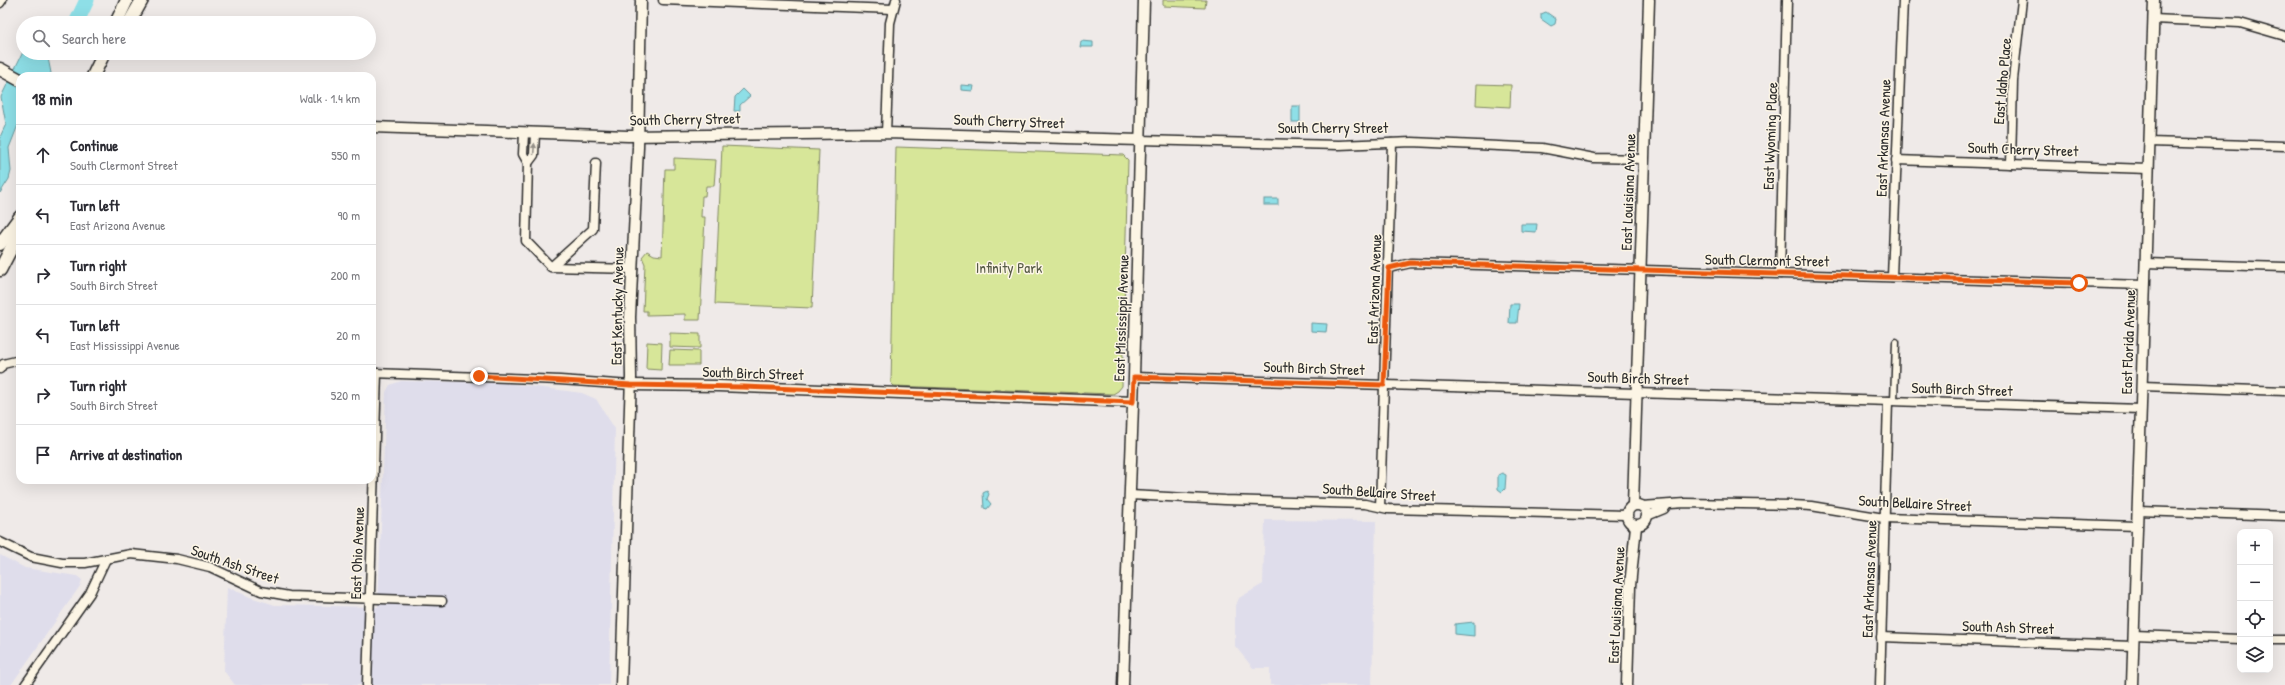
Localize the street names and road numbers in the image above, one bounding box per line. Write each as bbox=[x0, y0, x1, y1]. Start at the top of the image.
street label: East Idaho Place bbox=[1988, 37, 2016, 125]
street label: East Arkansas Avenue bbox=[1870, 79, 1896, 197]
street label: East Wyoming Place bbox=[1758, 82, 1782, 190]
street label: South Cherry Street bbox=[630, 108, 741, 130]
street label: South Cherry Street bbox=[953, 109, 1065, 133]
street label: South Cherry Street bbox=[1278, 117, 1389, 138]
street label: East Louisiana Avenue bbox=[1615, 133, 1641, 251]
street label: South Cherry Street bbox=[1967, 137, 2079, 161]
street label: East Arizona Avenue bbox=[1362, 234, 1386, 344]
street label: East Kentucky Avenue bbox=[605, 247, 629, 365]
street label: South Clermont Street bbox=[1705, 248, 1830, 272]
street label: East Mississippi Avenue bbox=[1108, 254, 1134, 382]
street label: East Florida Avenue bbox=[2116, 289, 2140, 395]
street label: South Birch Street bbox=[1263, 356, 1366, 380]
street label: South Birch Street bbox=[702, 361, 805, 385]
street label: South Birch Street bbox=[1587, 366, 1690, 390]
street label: South Birch Street bbox=[1911, 377, 2014, 401]
street label: South Bellaire Street bbox=[1322, 478, 1437, 506]
street label: South Bellaire Street bbox=[1858, 490, 1973, 516]
street label: East Ohio Avenue bbox=[345, 506, 369, 600]
street label: East Arkansas Avenue bbox=[1856, 520, 1882, 638]
street label: South Ash Street bbox=[188, 539, 283, 589]
street label: East Louisiana Avenue bbox=[1602, 546, 1630, 664]
street label: South Ash Street bbox=[1962, 615, 2055, 639]

